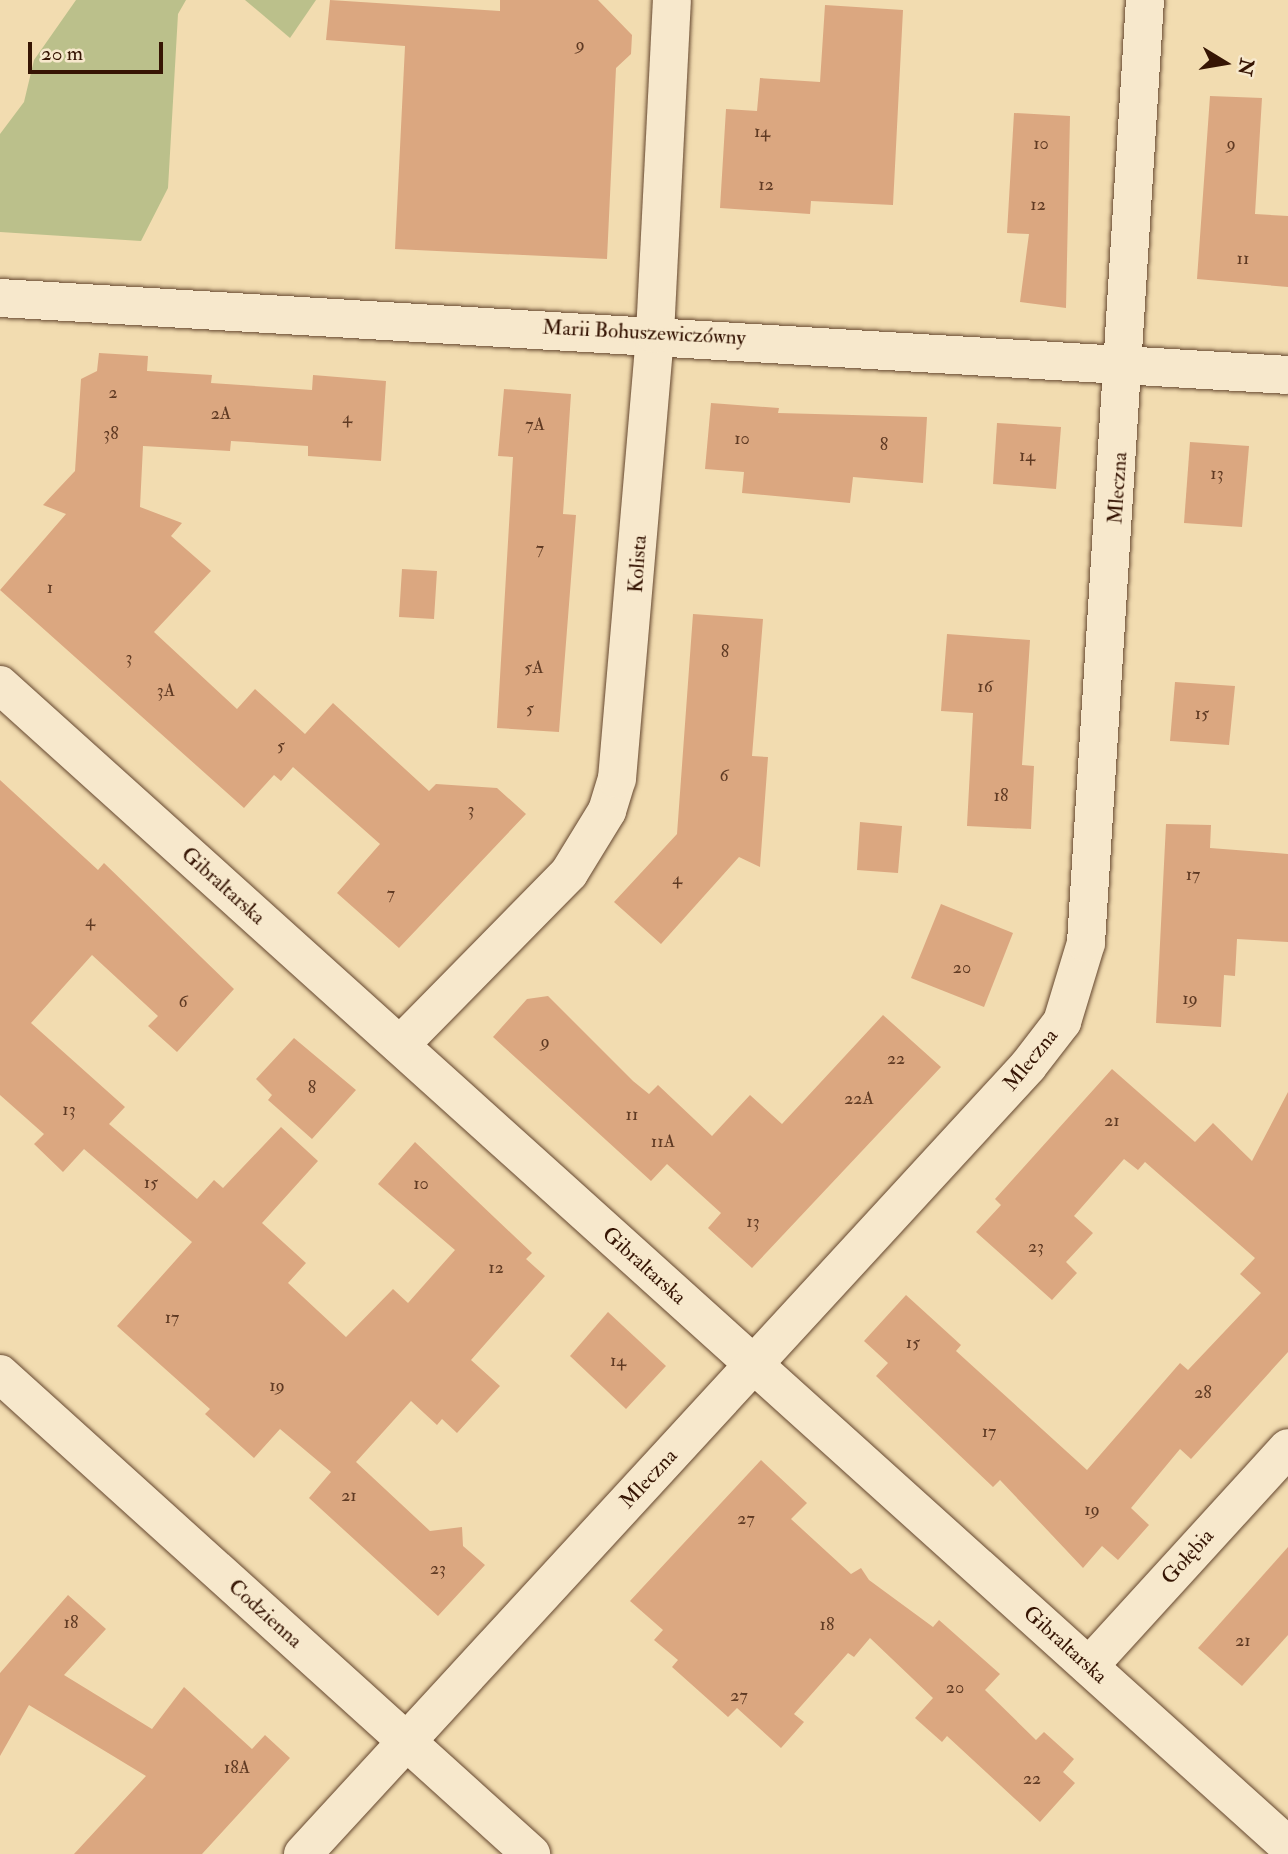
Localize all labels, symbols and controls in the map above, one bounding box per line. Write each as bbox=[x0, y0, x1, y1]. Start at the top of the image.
scale bar bbox=[32, 28, 166, 72]
north arrow bbox=[1190, 28, 1260, 98]
house number: 9 bbox=[575, 34, 585, 56]
text: 20 m bbox=[41, 40, 83, 67]
text: N bbox=[1232, 56, 1259, 78]
house number: 14 bbox=[754, 121, 770, 143]
house number: 10 bbox=[1033, 133, 1049, 155]
house number: 9 bbox=[1226, 133, 1236, 155]
house number: 12 bbox=[758, 174, 774, 196]
house number: 12 bbox=[1030, 194, 1046, 216]
house number: 11 bbox=[1237, 248, 1249, 270]
street label: Marii Bohuszewiczówny bbox=[542, 315, 746, 351]
house number: 2 bbox=[108, 382, 118, 404]
house number: 2A bbox=[211, 403, 231, 425]
house number: 4 bbox=[342, 407, 352, 429]
house number: 7A bbox=[525, 414, 545, 436]
house number: 38 bbox=[103, 423, 119, 445]
house number: 10 bbox=[734, 428, 750, 450]
house number: 8 bbox=[880, 434, 888, 456]
house number: 14 bbox=[1019, 445, 1035, 467]
street label: Mleczna bbox=[1103, 451, 1133, 525]
house number: 13 bbox=[1210, 463, 1224, 485]
street label: Kolista bbox=[623, 534, 653, 594]
house number: 7 bbox=[536, 538, 544, 560]
house number: 1 bbox=[47, 577, 53, 599]
house number: 8 bbox=[721, 641, 729, 663]
house number: 3 bbox=[126, 647, 132, 669]
house number: 5A bbox=[524, 657, 544, 679]
house number: 16 bbox=[977, 676, 993, 698]
house number: 3A bbox=[157, 680, 175, 702]
house number: 5 bbox=[526, 698, 534, 720]
house number: 15 bbox=[1195, 703, 1209, 725]
house number: 5 bbox=[277, 735, 285, 757]
house number: 6 bbox=[719, 765, 729, 787]
house number: 18 bbox=[994, 785, 1008, 807]
house number: 3 bbox=[468, 799, 474, 821]
street label: Gibraltarska bbox=[176, 842, 270, 930]
house number: 17 bbox=[1186, 864, 1200, 886]
house number: 4 bbox=[672, 868, 682, 890]
house number: 7 bbox=[387, 883, 395, 905]
house number: 4 bbox=[85, 910, 95, 932]
house number: 20 bbox=[953, 957, 971, 979]
house number: 19 bbox=[1182, 988, 1198, 1010]
house number: 6 bbox=[178, 991, 188, 1013]
street label: Mleczna bbox=[998, 1024, 1064, 1096]
house number: 9 bbox=[540, 1031, 550, 1053]
house number: 22 bbox=[887, 1048, 905, 1070]
house number: 8 bbox=[308, 1077, 316, 1099]
house number: 22A bbox=[844, 1088, 874, 1110]
house number: 13 bbox=[62, 1099, 76, 1121]
house number: 11 bbox=[626, 1104, 638, 1126]
house number: 21 bbox=[1104, 1110, 1120, 1132]
house number: 11A bbox=[651, 1131, 675, 1153]
house number: 15 bbox=[144, 1172, 158, 1194]
house number: 10 bbox=[413, 1173, 429, 1195]
house number: 13 bbox=[746, 1211, 760, 1233]
street label: Gibraltarska bbox=[597, 1222, 691, 1310]
house number: 23 bbox=[1028, 1236, 1044, 1258]
house number: 12 bbox=[488, 1257, 504, 1279]
house number: 17 bbox=[165, 1307, 179, 1329]
house number: 15 bbox=[906, 1332, 920, 1354]
house number: 14 bbox=[610, 1350, 626, 1372]
house number: 19 bbox=[269, 1375, 285, 1397]
house number: 28 bbox=[1194, 1382, 1212, 1404]
house number: 17 bbox=[982, 1421, 996, 1443]
street label: Mleczna bbox=[615, 1444, 683, 1514]
house number: 21 bbox=[341, 1485, 357, 1507]
house number: 19 bbox=[1084, 1499, 1100, 1521]
house number: 27 bbox=[737, 1508, 755, 1530]
street label: Gołębia bbox=[1156, 1524, 1220, 1590]
house number: 23 bbox=[430, 1558, 446, 1580]
street label: Codzienna bbox=[223, 1574, 307, 1654]
street label: Gibraltarska bbox=[1018, 1601, 1112, 1689]
house number: 18 bbox=[64, 1612, 78, 1634]
house number: 18 bbox=[820, 1614, 834, 1636]
house number: 21 bbox=[1235, 1630, 1251, 1652]
house number: 20 bbox=[946, 1677, 964, 1699]
house number: 27 bbox=[730, 1685, 748, 1707]
house number: 18A bbox=[224, 1757, 250, 1779]
house number: 22 bbox=[1023, 1768, 1041, 1790]

